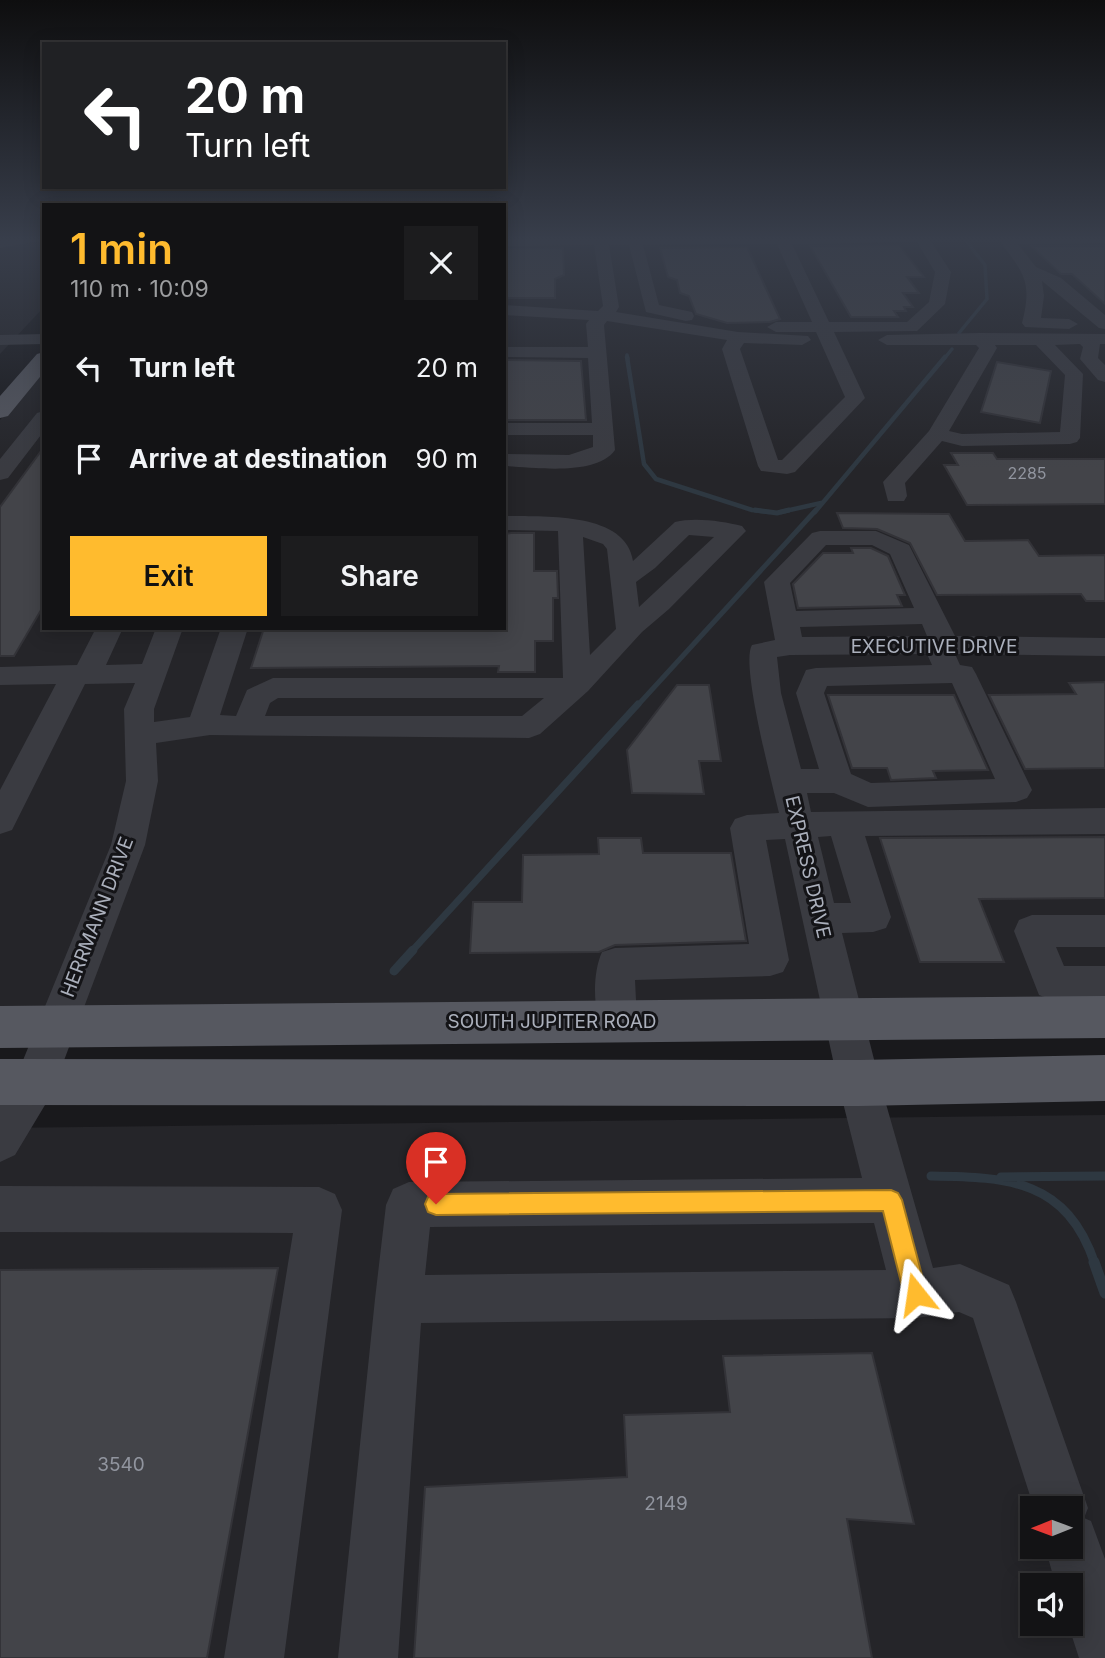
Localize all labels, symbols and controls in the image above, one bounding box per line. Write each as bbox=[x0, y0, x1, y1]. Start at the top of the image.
text: 20 m bbox=[185, 66, 305, 125]
icon: left bbox=[70, 70, 161, 161]
text: Turn left bbox=[185, 126, 310, 165]
text: 1 min bbox=[70, 223, 173, 274]
button: close bbox=[404, 226, 478, 300]
text: 110 m · 10:09 bbox=[70, 275, 209, 303]
icon: left bbox=[70, 349, 108, 387]
text: Turn left bbox=[129, 352, 235, 383]
text: 20 m bbox=[416, 352, 478, 383]
icon: arrive bbox=[70, 440, 108, 478]
text: Arrive at destination bbox=[129, 443, 388, 474]
text: 90 m bbox=[415, 443, 478, 474]
house number: 2285 bbox=[1007, 463, 1047, 483]
button: Exit bbox=[70, 536, 267, 616]
button: Share bbox=[281, 536, 478, 616]
street label: EXECUTIVE DRIVE bbox=[851, 635, 1017, 658]
street label: EXPRESS DRIVE bbox=[780, 794, 836, 940]
street label: HERRMANN DRIVE bbox=[56, 834, 138, 1000]
street label: SOUTH JUPITER ROAD bbox=[448, 1010, 657, 1033]
pin bbox=[406, 1132, 466, 1204]
icon: arrive bbox=[417, 1143, 455, 1181]
position arrow bbox=[879, 1257, 953, 1331]
house number: 3540 bbox=[97, 1453, 145, 1476]
house number: 2149 bbox=[644, 1492, 688, 1515]
north arrow bbox=[1020, 1496, 1083, 1559]
map controls bbox=[1020, 1496, 1083, 1636]
button: sound bbox=[1020, 1573, 1083, 1636]

